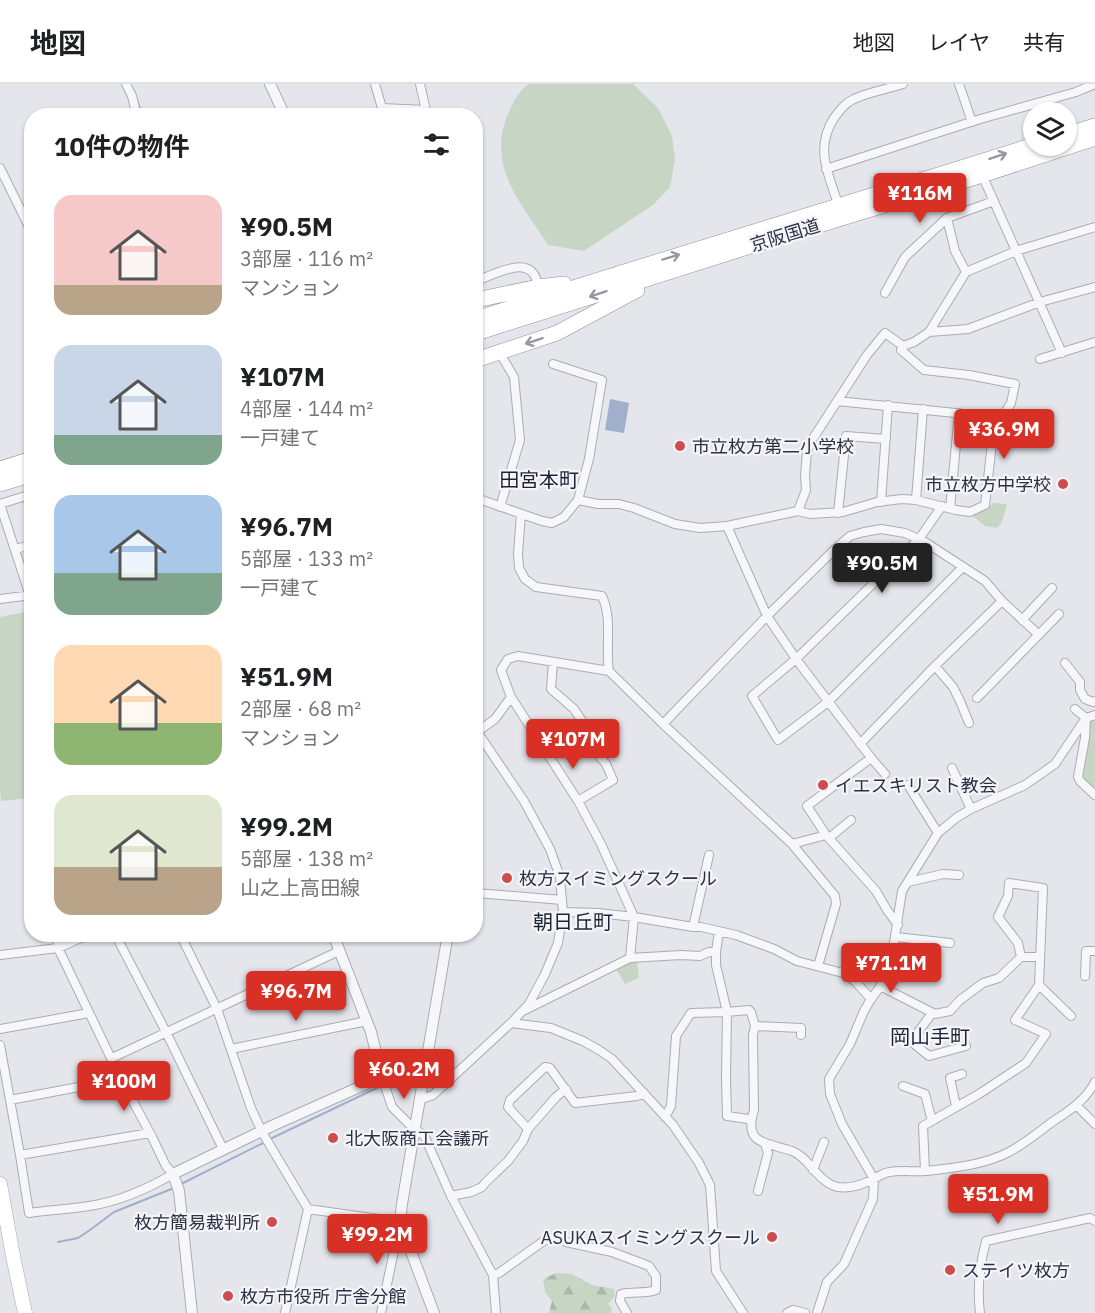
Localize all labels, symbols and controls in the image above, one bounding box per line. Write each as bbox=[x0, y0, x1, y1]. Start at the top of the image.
text: 地図 bbox=[30, 24, 86, 61]
text: 地図 bbox=[853, 28, 895, 56]
text: レイヤ bbox=[928, 28, 990, 56]
text: 共有 bbox=[1023, 28, 1065, 56]
map controls bbox=[1023, 102, 1077, 156]
button: layers bbox=[1023, 102, 1077, 156]
icon: filters bbox=[420, 128, 453, 161]
text: 10件の物件 bbox=[54, 129, 189, 163]
one-way arrow bbox=[988, 150, 1007, 161]
pin: ¥116M bbox=[878, 173, 962, 224]
text: ¥116M bbox=[887, 179, 953, 206]
text: ¥90.5M bbox=[240, 209, 333, 243]
street label: 京阪国道 bbox=[747, 213, 823, 257]
icon: home bbox=[102, 219, 174, 291]
text: 3部屋 · 116 m² bbox=[240, 245, 373, 272]
one-way arrow bbox=[662, 251, 681, 262]
text: マンション bbox=[240, 274, 340, 301]
one-way arrow bbox=[589, 289, 608, 300]
one-way arrow bbox=[525, 336, 544, 347]
text: ¥107M bbox=[240, 359, 325, 393]
icon: home bbox=[102, 369, 174, 441]
text: 4部屋 · 144 m² bbox=[240, 395, 373, 422]
pin: ¥36.9M bbox=[955, 409, 1053, 460]
text: ¥36.9M bbox=[968, 415, 1040, 442]
text: 一戸建て bbox=[240, 424, 320, 451]
place label: 市立枚方第二小学校 bbox=[692, 435, 854, 458]
marker: 市立枚方第二小学校 bbox=[673, 439, 687, 453]
district label: 田宮本町 bbox=[499, 466, 579, 493]
place label: 市立枚方中学校 bbox=[925, 473, 1051, 496]
marker: 市立枚方中学校 bbox=[1056, 477, 1070, 491]
text: ¥96.7M bbox=[240, 509, 333, 543]
icon: home bbox=[102, 519, 174, 591]
pin: ¥90.5M bbox=[833, 543, 931, 594]
text: 5部屋 · 133 m² bbox=[240, 545, 373, 572]
text: ¥90.5M bbox=[846, 549, 918, 576]
text: 一戸建て bbox=[240, 574, 320, 601]
text: ¥51.9M bbox=[240, 659, 333, 693]
icon: home bbox=[102, 669, 174, 741]
text: 2部屋 · 68 m² bbox=[240, 695, 361, 722]
pin: ¥107M bbox=[531, 719, 615, 770]
text: マンション bbox=[240, 724, 340, 751]
text: ¥107M bbox=[540, 725, 606, 752]
place label: イエスキリスト教会 bbox=[835, 774, 997, 797]
marker: イエスキリスト教会 bbox=[816, 778, 830, 792]
text: ¥99.2M bbox=[240, 809, 333, 843]
icon: home bbox=[102, 819, 174, 891]
text: 5部屋 · 138 m² bbox=[240, 845, 373, 872]
place label: 枚方スイミングスクール bbox=[519, 867, 717, 890]
marker: 枚方スイミングスクール bbox=[500, 871, 514, 885]
text: 山之上高田線 bbox=[240, 874, 360, 901]
district label: 朝日丘町 bbox=[533, 908, 613, 935]
pin: ¥71.1M bbox=[842, 943, 940, 994]
text: ¥71.1M bbox=[855, 949, 927, 976]
pin: ¥96.7M bbox=[247, 971, 345, 1022]
text: ¥96.7M bbox=[260, 977, 332, 1004]
district label: 岡山手町 bbox=[890, 1023, 970, 1050]
pin: ¥60.2M bbox=[355, 1049, 453, 1100]
text: ¥60.2M bbox=[368, 1055, 440, 1082]
pin: ¥100M bbox=[82, 1061, 166, 1112]
text: ¥100M bbox=[91, 1067, 157, 1094]
place label: 北大阪商工会議所 bbox=[345, 1127, 489, 1150]
marker: 北大阪商工会議所 bbox=[326, 1131, 340, 1145]
pin: ¥51.9M bbox=[949, 1174, 1047, 1225]
text: ¥51.9M bbox=[962, 1180, 1034, 1207]
place label: 枚方簡易裁判所 bbox=[134, 1211, 260, 1234]
pin: ¥99.2M bbox=[328, 1214, 426, 1265]
marker: 枚方簡易裁判所 bbox=[265, 1215, 279, 1229]
text: ¥99.2M bbox=[341, 1220, 413, 1247]
place label: ASUKAスイミングスクール bbox=[541, 1226, 760, 1249]
marker: ASUKAスイミングスクール bbox=[765, 1230, 779, 1244]
place label: ステイツ枚方 bbox=[962, 1259, 1070, 1282]
marker: ステイツ枚方 bbox=[943, 1263, 957, 1277]
place label: 枚方市役所 庁舎分館 bbox=[240, 1285, 406, 1308]
marker: 枚方市役所 庁舎分館 bbox=[221, 1289, 235, 1303]

